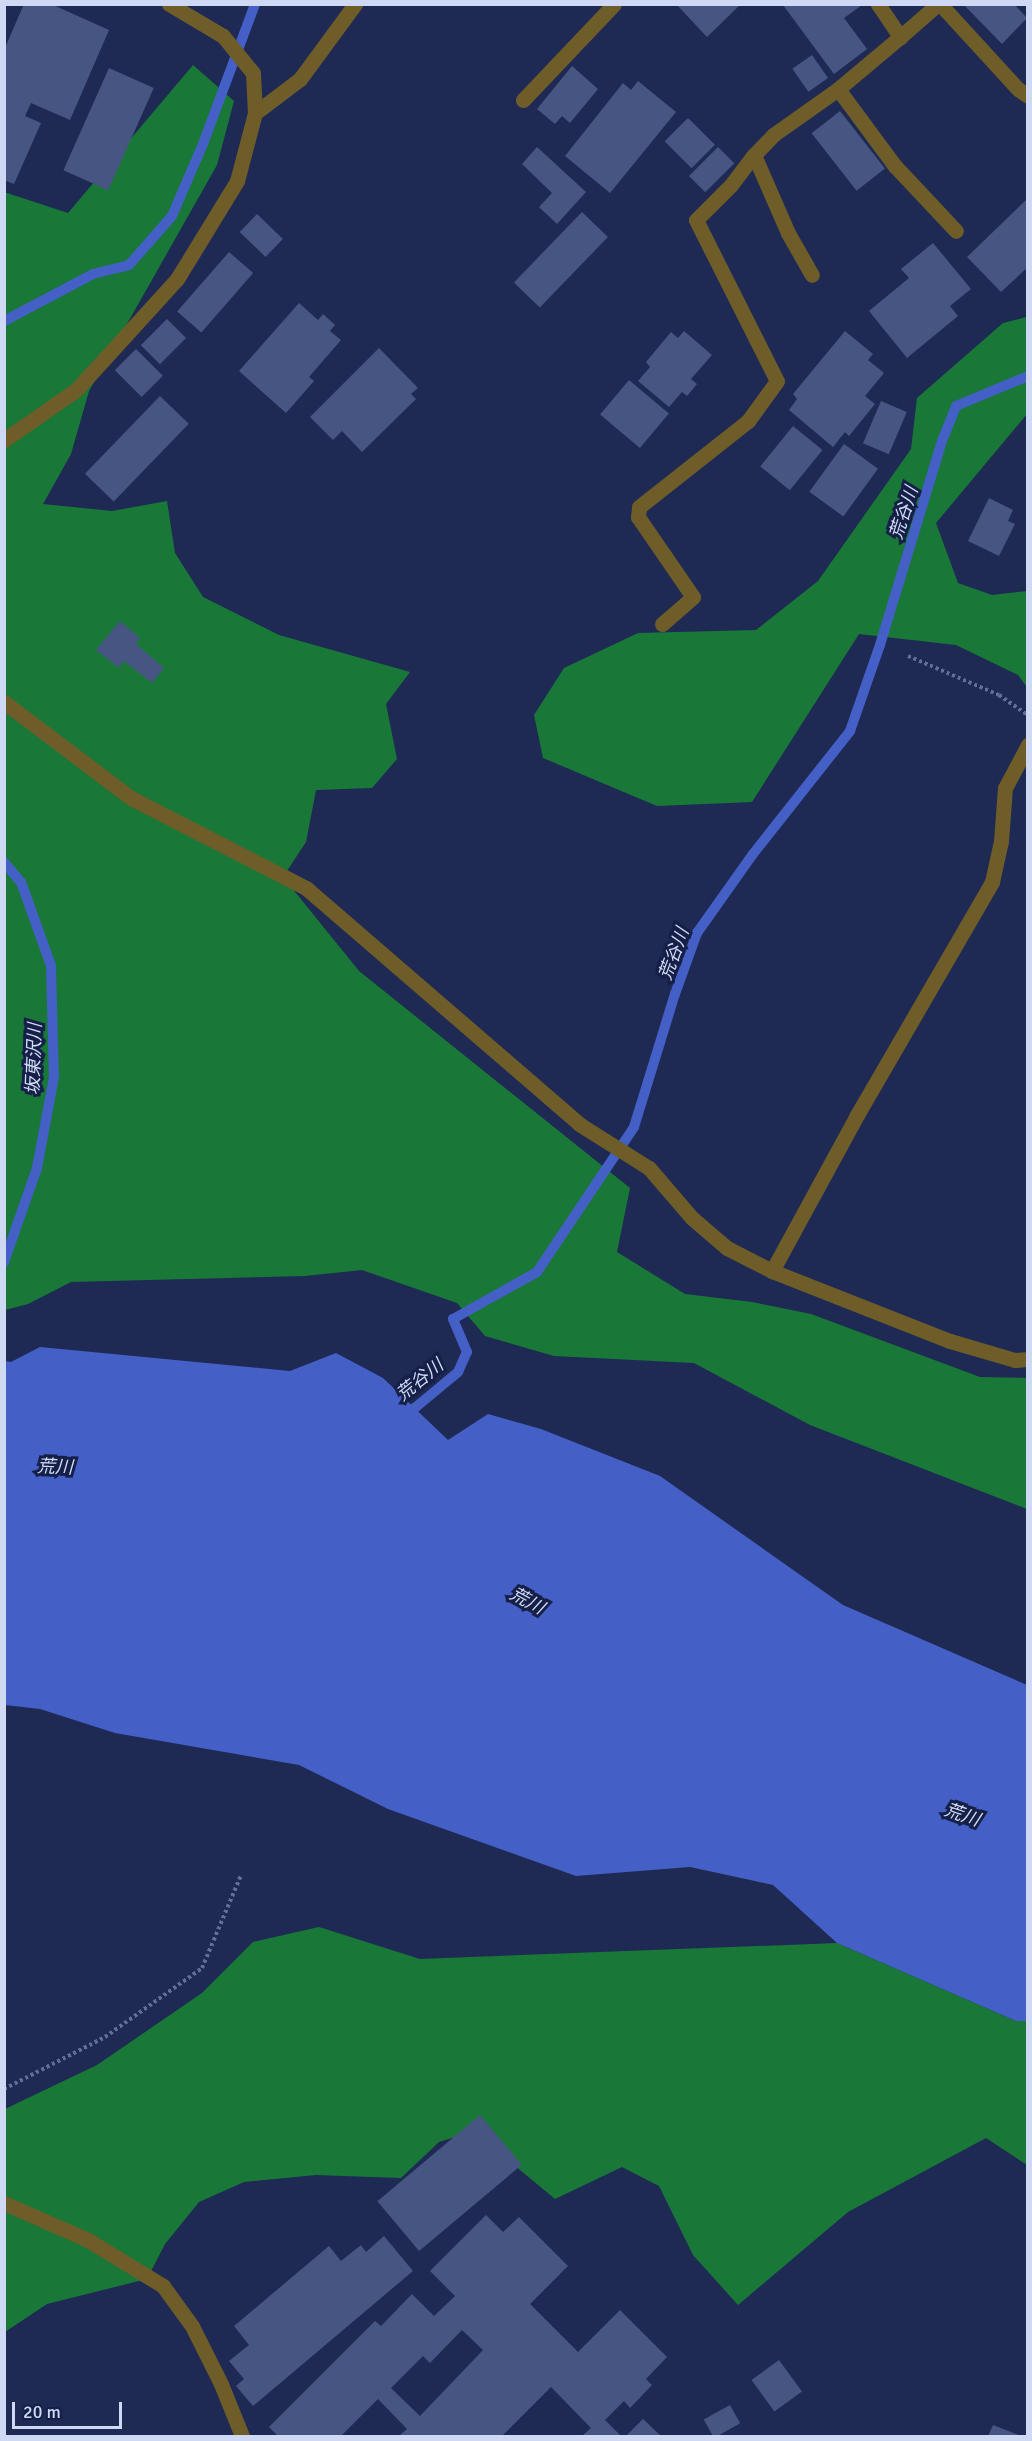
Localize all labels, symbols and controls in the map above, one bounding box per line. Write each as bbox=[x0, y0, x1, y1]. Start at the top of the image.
water label: 荒谷川 bbox=[885, 484, 923, 542]
water label: 荒谷川 bbox=[655, 925, 693, 983]
water label: 坂東沢川 bbox=[22, 1023, 46, 1095]
water label: 荒谷川 bbox=[392, 1355, 448, 1405]
water label: 荒川 bbox=[37, 1456, 73, 1478]
water label: 荒川 bbox=[506, 1583, 548, 1619]
water label: 荒川 bbox=[941, 1799, 983, 1831]
scale bar bbox=[15, 2390, 124, 2428]
text: 20 m bbox=[23, 2401, 61, 2423]

